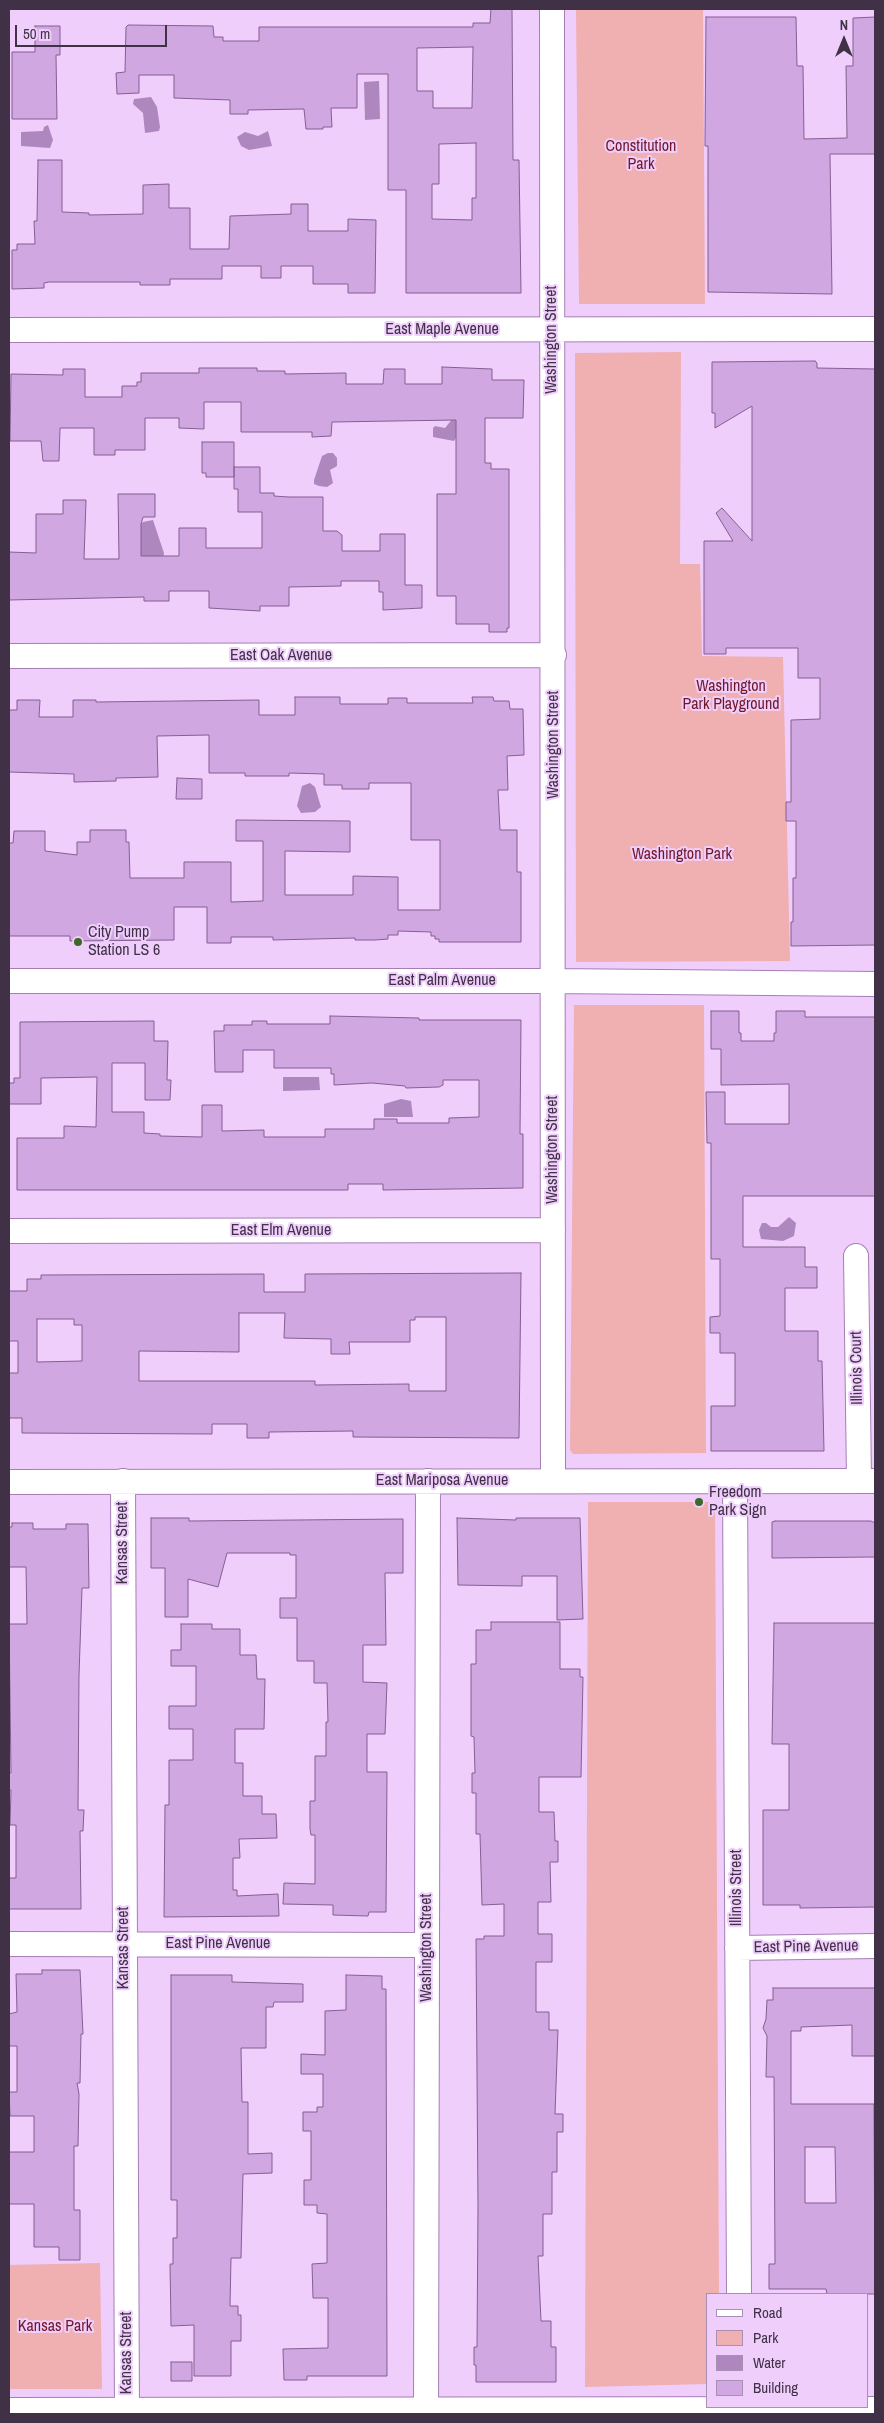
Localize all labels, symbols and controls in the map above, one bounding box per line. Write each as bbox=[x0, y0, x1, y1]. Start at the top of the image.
scale bar bbox=[18, 15, 170, 47]
north arrow bbox=[819, 15, 869, 65]
text: N bbox=[840, 16, 848, 34]
text: 50 m bbox=[23, 23, 50, 44]
park label: Constitution Park bbox=[606, 137, 676, 175]
street label: Washington Street bbox=[542, 286, 562, 394]
street label: East Maple Avenue bbox=[385, 320, 499, 340]
street label: East Oak Avenue bbox=[230, 646, 332, 666]
park label: Washington Park Playground bbox=[683, 677, 779, 715]
street label: Washington Street bbox=[544, 691, 564, 799]
park label: Washington Park bbox=[632, 845, 732, 865]
place label: City Pump Station LS 6 bbox=[88, 923, 160, 961]
marker: City Pump Station LS 6 bbox=[72, 936, 84, 948]
street label: East Palm Avenue bbox=[388, 971, 496, 991]
street label: Washington Street bbox=[543, 1096, 563, 1204]
street label: East Elm Avenue bbox=[231, 1221, 331, 1241]
street label: Illinois Court bbox=[847, 1331, 867, 1405]
street label: East Mariposa Avenue bbox=[376, 1471, 508, 1491]
place label: Freedom Park Sign bbox=[709, 1483, 767, 1521]
marker: Freedom Park Sign bbox=[693, 1496, 705, 1508]
street label: Kansas Street bbox=[113, 1502, 133, 1584]
street label: Illinois Street bbox=[727, 1850, 747, 1926]
street label: Washington Street bbox=[417, 1894, 437, 2002]
street label: Kansas Street bbox=[114, 1907, 134, 1989]
street label: East Pine Avenue bbox=[166, 1934, 270, 1954]
street label: East Pine Avenue bbox=[753, 1936, 859, 1958]
legend bbox=[706, 2293, 869, 2408]
text: Road bbox=[753, 2302, 782, 2323]
street label: Kansas Street bbox=[117, 2312, 137, 2394]
park label: Kansas Park bbox=[18, 2317, 92, 2337]
text: Park bbox=[753, 2327, 778, 2348]
text: Water bbox=[753, 2352, 785, 2373]
text: Building bbox=[753, 2377, 798, 2398]

